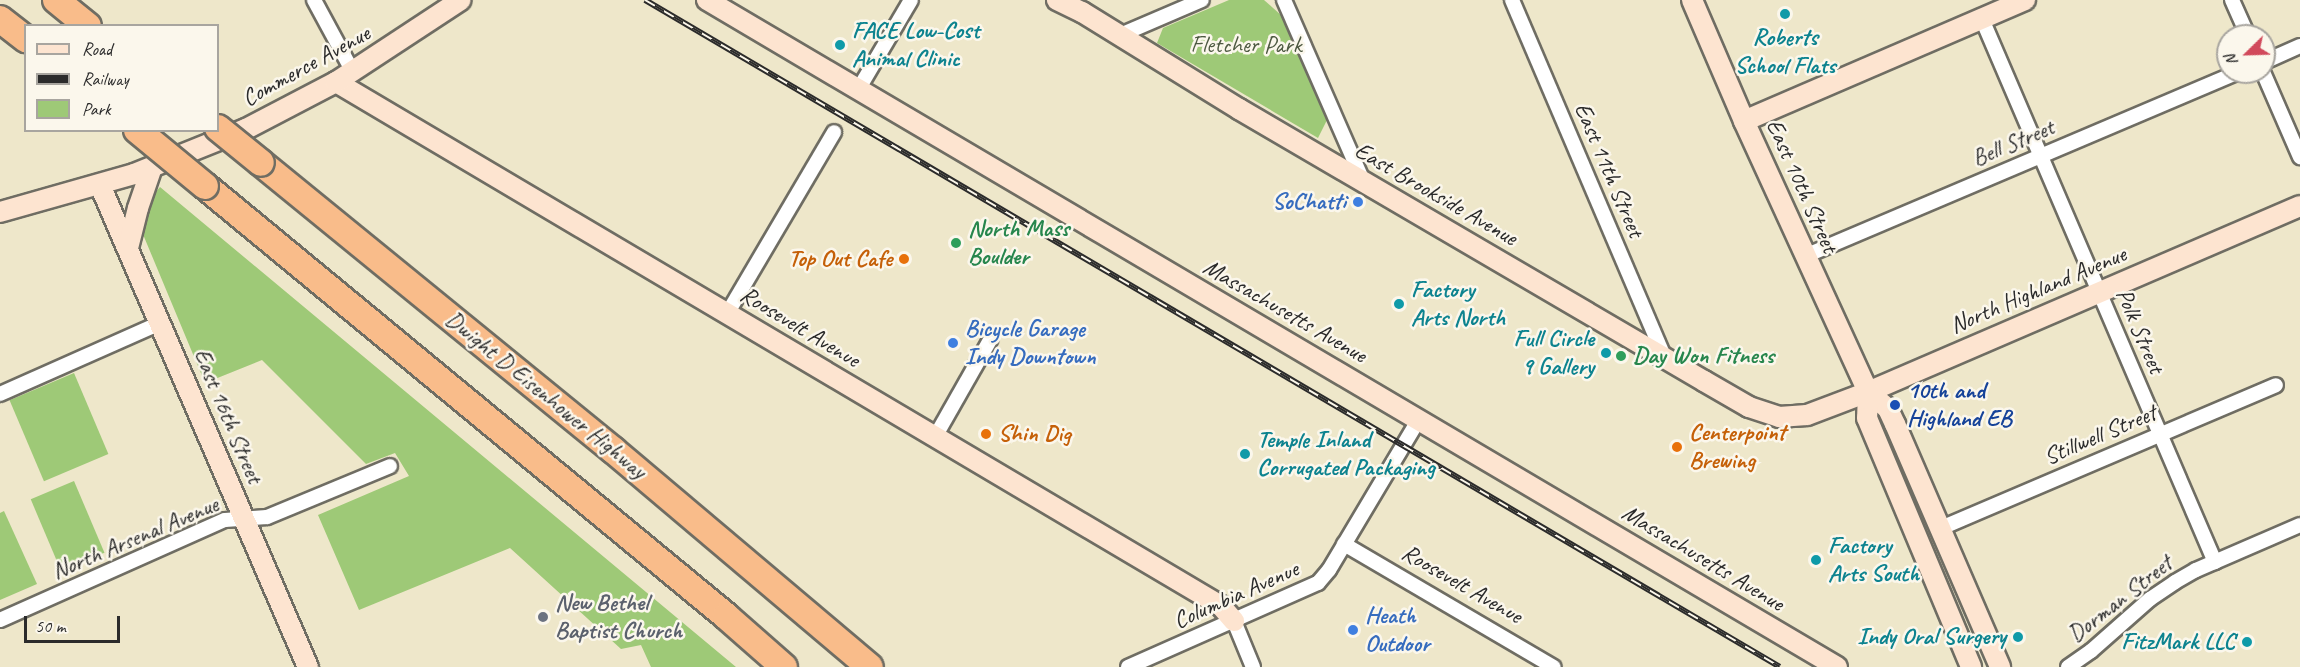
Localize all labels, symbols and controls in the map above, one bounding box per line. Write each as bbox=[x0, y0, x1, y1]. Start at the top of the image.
marker: Roberts School Flats bbox=[1778, 7, 1792, 21]
place label: FACE Low-Cost Animal Clinic bbox=[852, 17, 979, 73]
street label: Commerce Avenue bbox=[237, 19, 375, 113]
legend bbox=[24, 24, 219, 132]
place label: Roberts School Flats bbox=[1734, 24, 1836, 80]
north arrow bbox=[2216, 24, 2276, 84]
park label: Fletcher Park bbox=[1190, 31, 1302, 59]
text: Road bbox=[82, 38, 112, 60]
marker: FACE Low-Cost Animal Clinic bbox=[833, 38, 847, 52]
text: N bbox=[2220, 52, 2242, 69]
text: Railway bbox=[82, 68, 129, 90]
text: Park bbox=[82, 98, 111, 120]
street label: East 11th Street bbox=[1568, 98, 1650, 242]
street label: Bell Street bbox=[1967, 113, 2059, 173]
street label: East 10th Street bbox=[1760, 115, 1844, 257]
street label: East Brookside Avenue bbox=[1350, 136, 1522, 252]
place label: SoChatti bbox=[1272, 188, 1346, 216]
marker: SoChatti bbox=[1351, 195, 1365, 209]
place label: North Mass Boulder bbox=[968, 215, 1070, 271]
marker: North Mass Boulder bbox=[949, 236, 963, 250]
street label: North Highland Avenue bbox=[1946, 240, 2130, 340]
place label: Top Out Cafe bbox=[787, 245, 892, 273]
marker: Top Out Cafe bbox=[897, 252, 911, 266]
street label: Massachusetts Avenue bbox=[1198, 253, 1372, 369]
place label: Factory Arts North bbox=[1411, 276, 1505, 332]
street label: Roosevelt Avenue bbox=[735, 280, 865, 374]
street label: Polk Street bbox=[2109, 284, 2171, 378]
marker: Factory Arts North bbox=[1392, 297, 1406, 311]
street label: Dwight D Eisenhower Highway bbox=[440, 305, 652, 485]
place label: Bicycle Garage Indy Downtown bbox=[965, 315, 1095, 371]
place label: Full Circle 9 Gallery bbox=[1514, 325, 1594, 381]
marker: Bicycle Garage Indy Downtown bbox=[946, 336, 960, 350]
place label: Day Won Fitness bbox=[1633, 342, 1774, 370]
street label: East 16th Street bbox=[187, 344, 269, 488]
marker: Full Circle 9 Gallery bbox=[1599, 346, 1613, 360]
marker: Day Won Fitness bbox=[1614, 349, 1628, 363]
place label: 10th and Highland EB bbox=[1907, 377, 2012, 433]
marker: 10th and Highland EB bbox=[1888, 398, 1902, 412]
street label: Stillwell Street bbox=[2040, 398, 2160, 472]
place label: Centerpoint Brewing bbox=[1689, 419, 1786, 475]
place label: Shin Dig bbox=[998, 420, 1071, 448]
place label: Temple Inland Corrugated Packaging bbox=[1257, 426, 1435, 482]
marker: Shin Dig bbox=[979, 427, 993, 441]
marker: Centerpoint Brewing bbox=[1670, 440, 1684, 454]
marker: Temple Inland Corrugated Packaging bbox=[1238, 447, 1252, 461]
street label: North Arsenal Avenue bbox=[47, 490, 223, 586]
street label: Massachusetts Avenue bbox=[1617, 498, 1789, 618]
place label: Factory Arts South bbox=[1828, 532, 1919, 588]
street label: Roosevelt Avenue bbox=[1397, 538, 1527, 630]
street label: Dorman Street bbox=[2062, 549, 2178, 649]
marker: Factory Arts South bbox=[1809, 553, 1823, 567]
street label: Columbia Avenue bbox=[1169, 555, 1303, 635]
place label: New Bethel Baptist Church bbox=[555, 589, 683, 645]
place label: Heath Outdoor bbox=[1365, 602, 1430, 658]
scale bar bbox=[27, 604, 123, 642]
marker: New Bethel Baptist Church bbox=[536, 610, 550, 624]
text: 50 m bbox=[35, 615, 66, 637]
marker: Heath Outdoor bbox=[1346, 623, 1360, 637]
place label: Indy Oral Surgery bbox=[1858, 623, 2006, 651]
place label: FitzMark LLC bbox=[2121, 628, 2235, 656]
marker: Indy Oral Surgery bbox=[2011, 630, 2025, 644]
marker: FitzMark LLC bbox=[2240, 635, 2254, 649]

